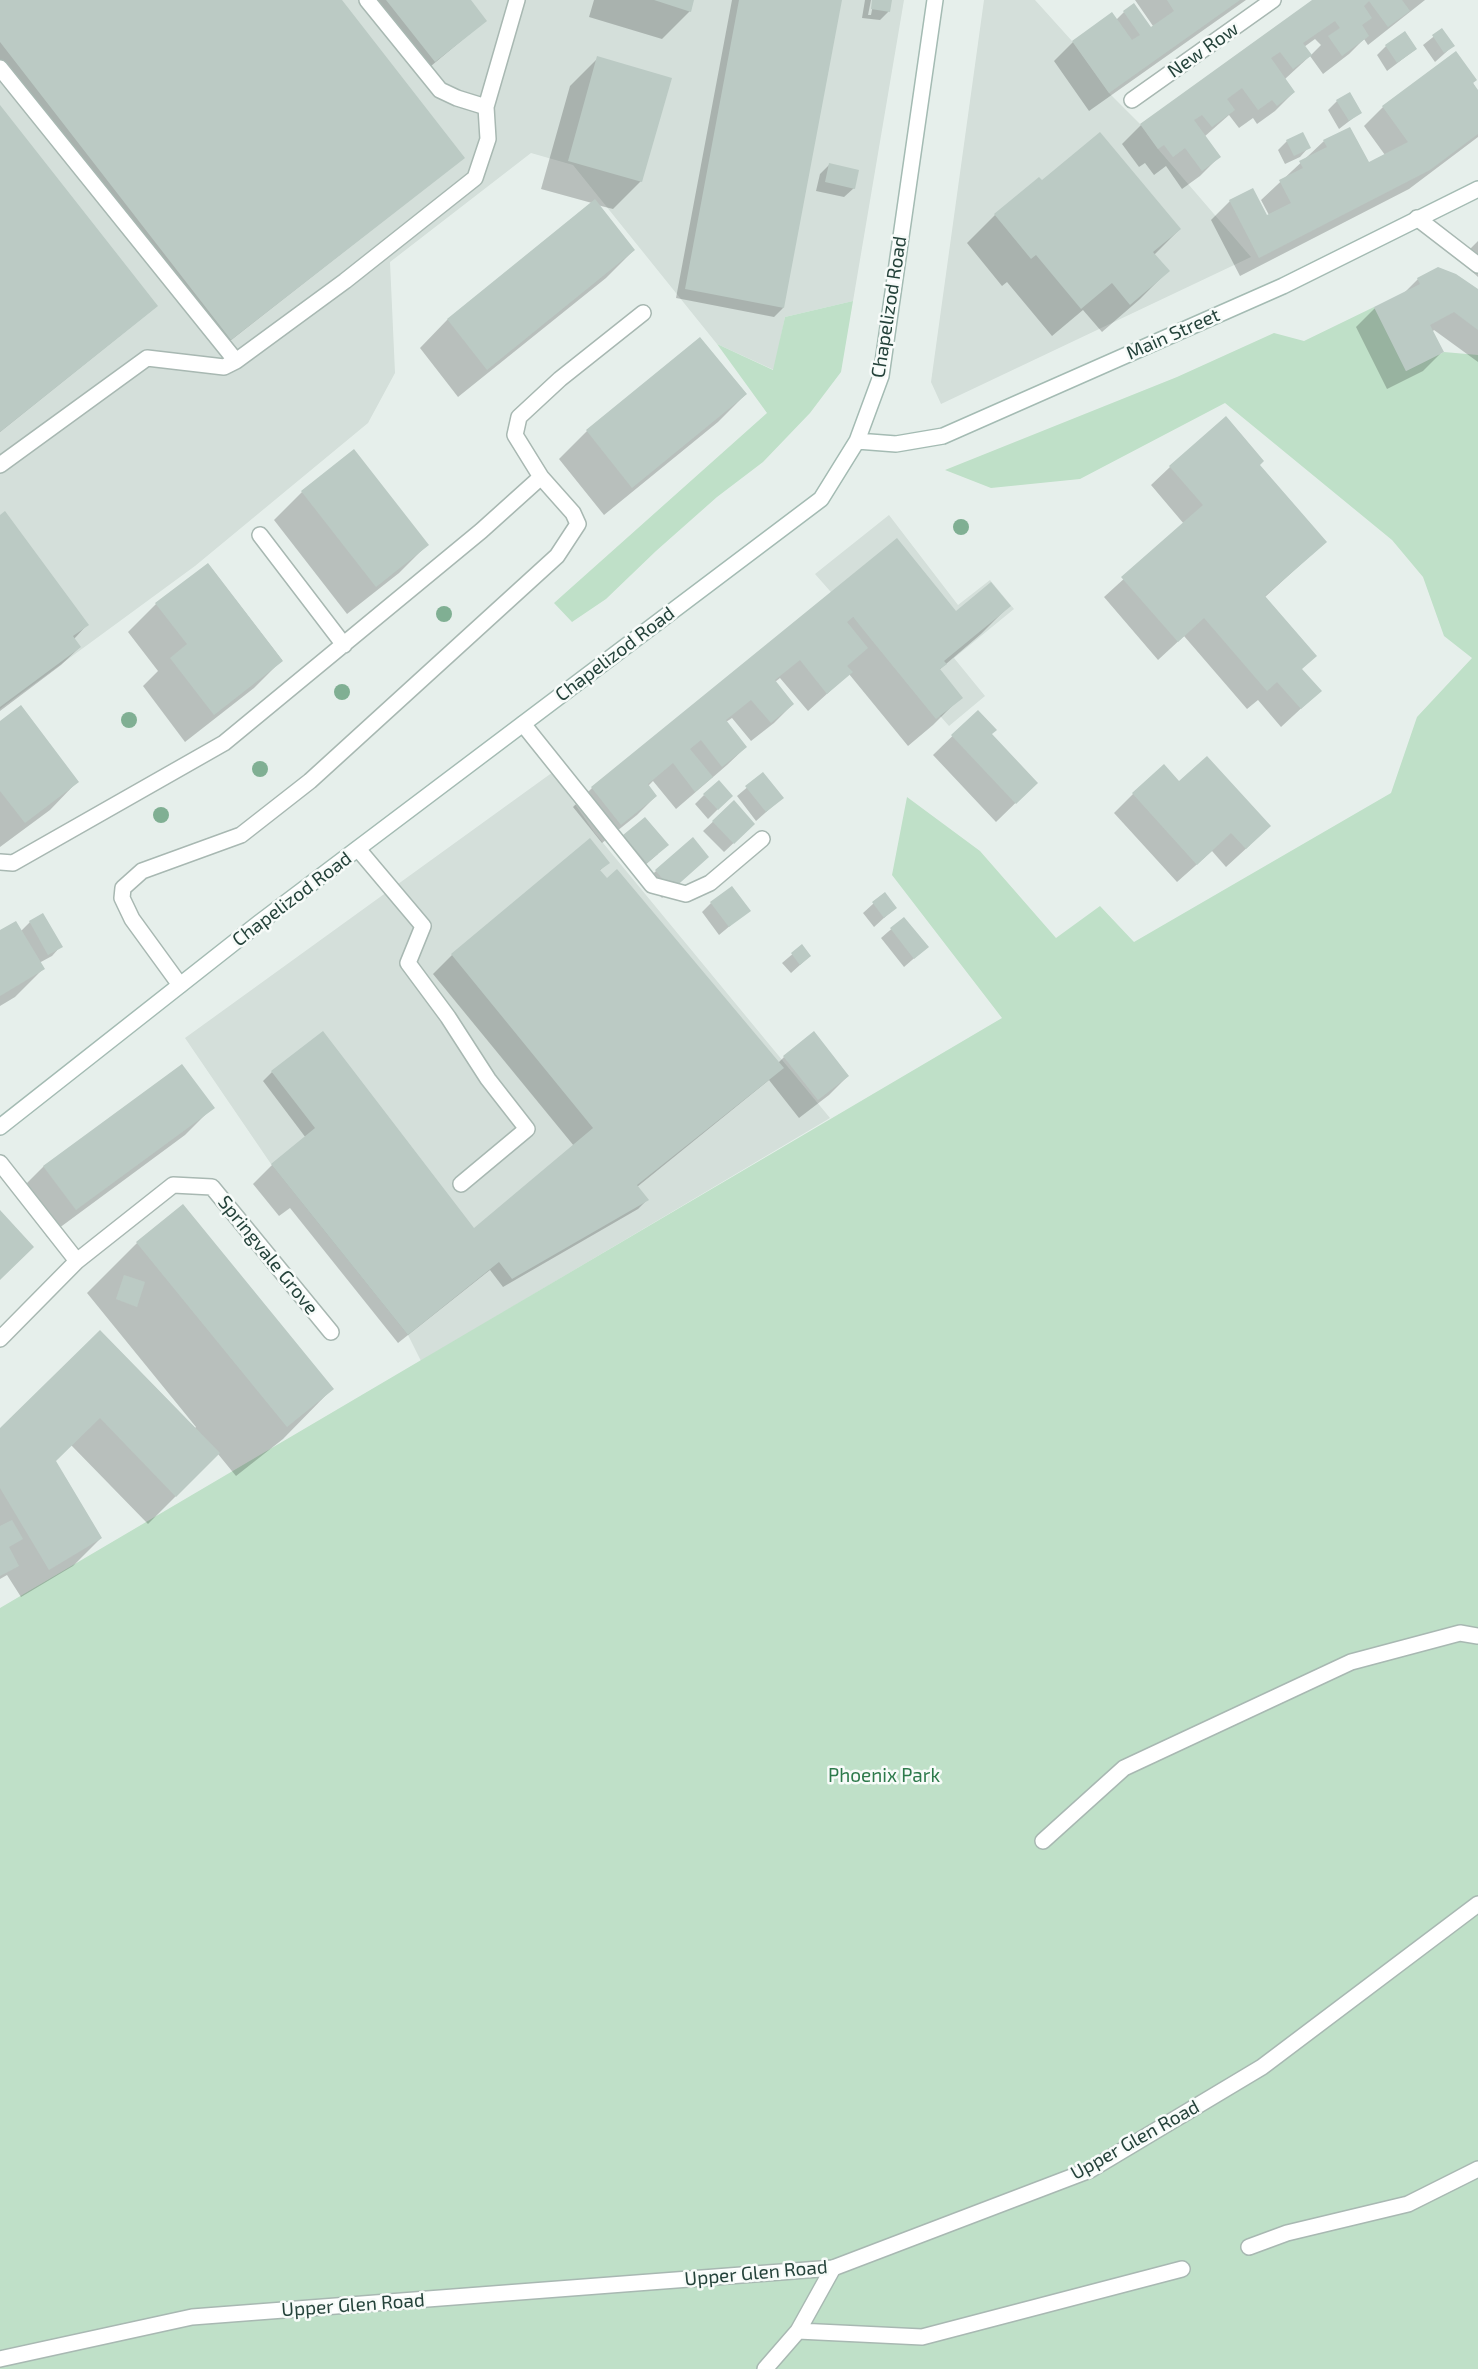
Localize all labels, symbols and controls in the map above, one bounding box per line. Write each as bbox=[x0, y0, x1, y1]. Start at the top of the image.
street label: New Row bbox=[1163, 17, 1243, 83]
street label: Chapelizod Road bbox=[867, 234, 911, 380]
street label: Main Street bbox=[1123, 303, 1223, 365]
street label: Chapelizod Road bbox=[551, 602, 679, 706]
street label: Chapelizod Road bbox=[228, 847, 356, 951]
street label: Springvale Grove bbox=[213, 1191, 323, 1319]
park label: Phoenix Park bbox=[828, 1765, 940, 1787]
street label: Upper Glen Road bbox=[1067, 2095, 1203, 2185]
street label: Upper Glen Road bbox=[683, 2255, 829, 2291]
street label: Upper Glen Road bbox=[281, 2289, 425, 2321]

